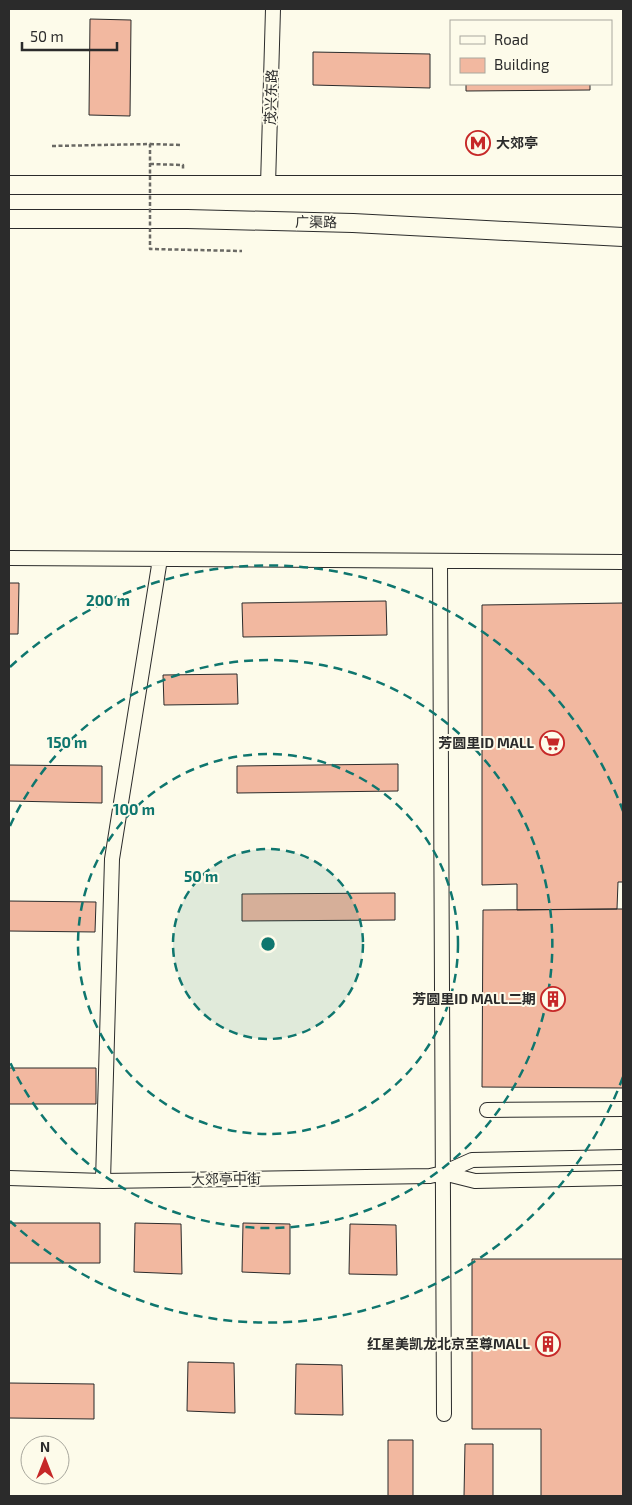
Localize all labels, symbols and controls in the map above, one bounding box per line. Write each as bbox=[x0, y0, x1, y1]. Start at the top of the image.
scale bar bbox=[22, 20, 118, 52]
legend bbox=[450, 20, 612, 85]
text: 50 m bbox=[30, 27, 64, 45]
text: Road bbox=[494, 30, 529, 48]
text: Building bbox=[494, 55, 550, 73]
street label: 茂兴东路 bbox=[261, 69, 280, 125]
metro station icon: 大郊亭 bbox=[465, 130, 491, 156]
place label: 大郊亭 bbox=[496, 134, 538, 151]
street label: 广渠路 bbox=[295, 213, 337, 230]
text: 200 m bbox=[86, 591, 130, 609]
supermarket icon: 芳圆里ID MALL bbox=[539, 730, 565, 756]
text: 150 m bbox=[47, 733, 87, 751]
place label: 芳圆里ID MALL bbox=[438, 734, 534, 751]
text: 100 m bbox=[113, 800, 155, 818]
text: 50 m bbox=[184, 867, 218, 885]
centre of rings bbox=[259, 935, 277, 953]
building icon: 芳圆里ID MALL二期 bbox=[540, 986, 566, 1012]
place label: 芳圆里ID MALL二期 bbox=[412, 990, 536, 1007]
street label: 大郊亭中街 bbox=[191, 1169, 261, 1188]
building icon: 红星美凯龙北京至尊MALL bbox=[535, 1331, 561, 1357]
place label: 红星美凯龙北京至尊MALL bbox=[367, 1335, 530, 1352]
north arrow bbox=[20, 1435, 70, 1485]
text: N bbox=[40, 1438, 50, 1455]

